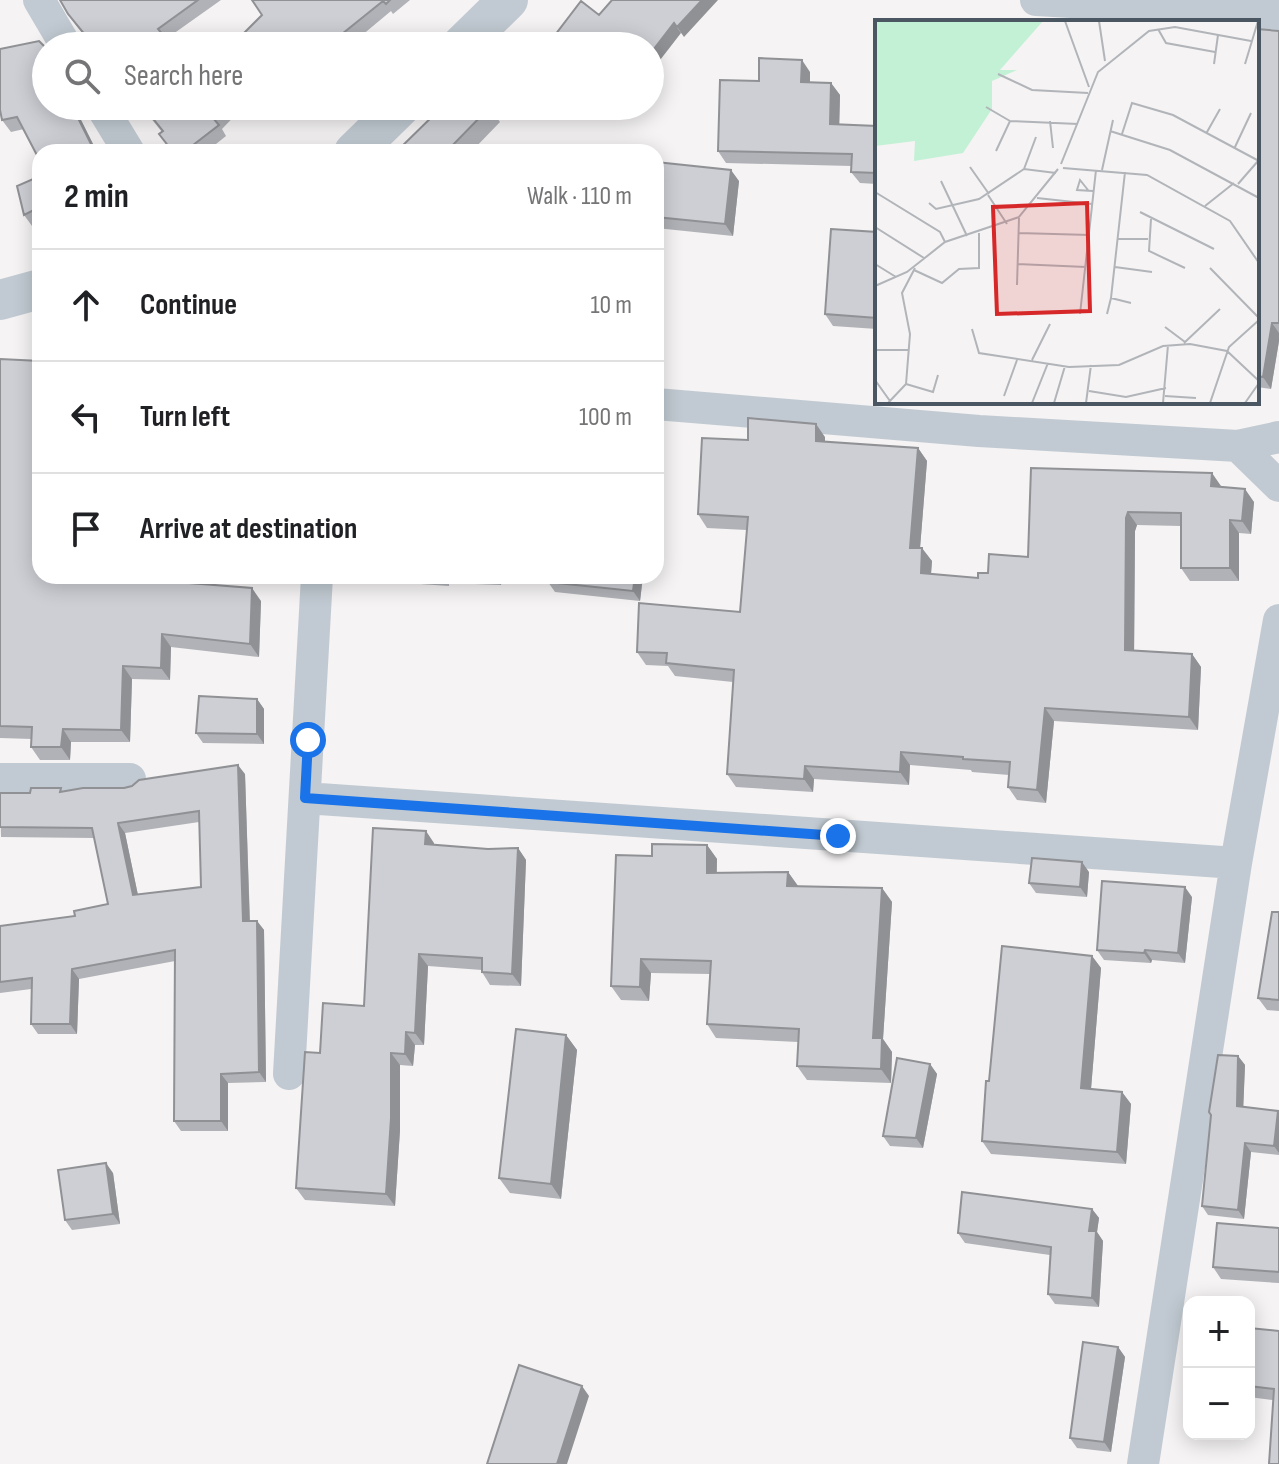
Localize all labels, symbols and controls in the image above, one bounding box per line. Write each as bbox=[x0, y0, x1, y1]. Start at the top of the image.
inset map bbox=[875, 20, 1259, 404]
search box bbox=[32, 32, 664, 120]
icon: search bbox=[60, 54, 104, 98]
text: Search here bbox=[124, 58, 243, 94]
text: 2 min bbox=[64, 176, 129, 217]
text: Walk · 110 m bbox=[527, 181, 632, 212]
icon: ahead bbox=[64, 283, 108, 327]
text: Continue bbox=[140, 287, 237, 323]
text: 10 m bbox=[590, 290, 632, 321]
icon: left bbox=[64, 395, 108, 439]
text: Turn left bbox=[140, 399, 230, 435]
text: 100 m bbox=[579, 402, 632, 433]
icon: arrive bbox=[64, 507, 108, 551]
text: Arrive at destination bbox=[140, 511, 357, 547]
route start bbox=[290, 722, 326, 758]
route end bbox=[820, 818, 856, 854]
map controls bbox=[1183, 1296, 1255, 1440]
button: + bbox=[1183, 1296, 1255, 1368]
button: − bbox=[1183, 1368, 1255, 1440]

